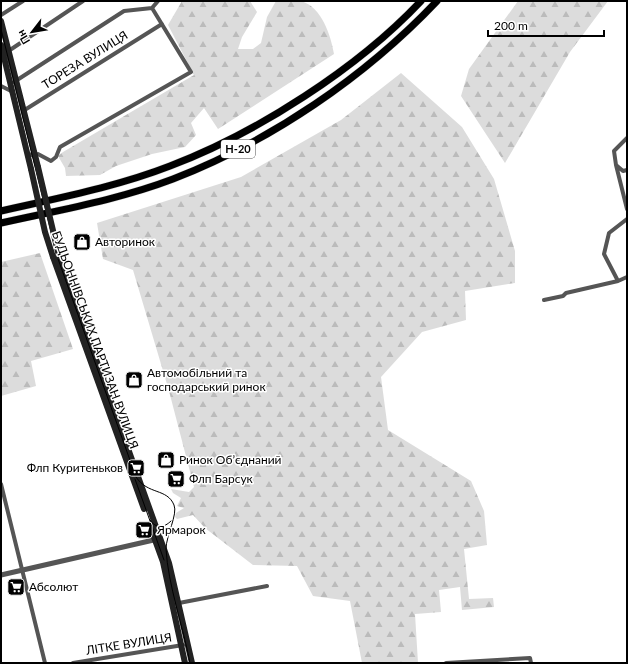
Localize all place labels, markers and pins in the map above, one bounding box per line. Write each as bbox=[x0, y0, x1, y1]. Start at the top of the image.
shop icon: Авторинок bbox=[72, 232, 92, 252]
place label: Авторинок bbox=[95, 234, 156, 249]
place label: Автомобільний та господарський ринок bbox=[147, 365, 266, 394]
shop icon: Автомобільний та господарський ринок bbox=[124, 370, 144, 390]
shop icon: Ринок Обʼєднаний bbox=[156, 450, 176, 470]
place label: Ринок Обʼєднаний bbox=[179, 452, 282, 467]
supermarket icon: Флп Куритеньков bbox=[126, 458, 146, 478]
place label: Флп Куритеньков bbox=[27, 460, 123, 475]
supermarket icon: Флп Барсук bbox=[166, 469, 186, 489]
place label: Флп Барсук bbox=[189, 471, 254, 486]
supermarket icon: Ярмарок bbox=[134, 520, 154, 540]
place label: Ярмарок bbox=[156, 522, 207, 537]
supermarket icon: Абсолют bbox=[6, 577, 26, 597]
place label: Абсолют bbox=[29, 579, 78, 594]

